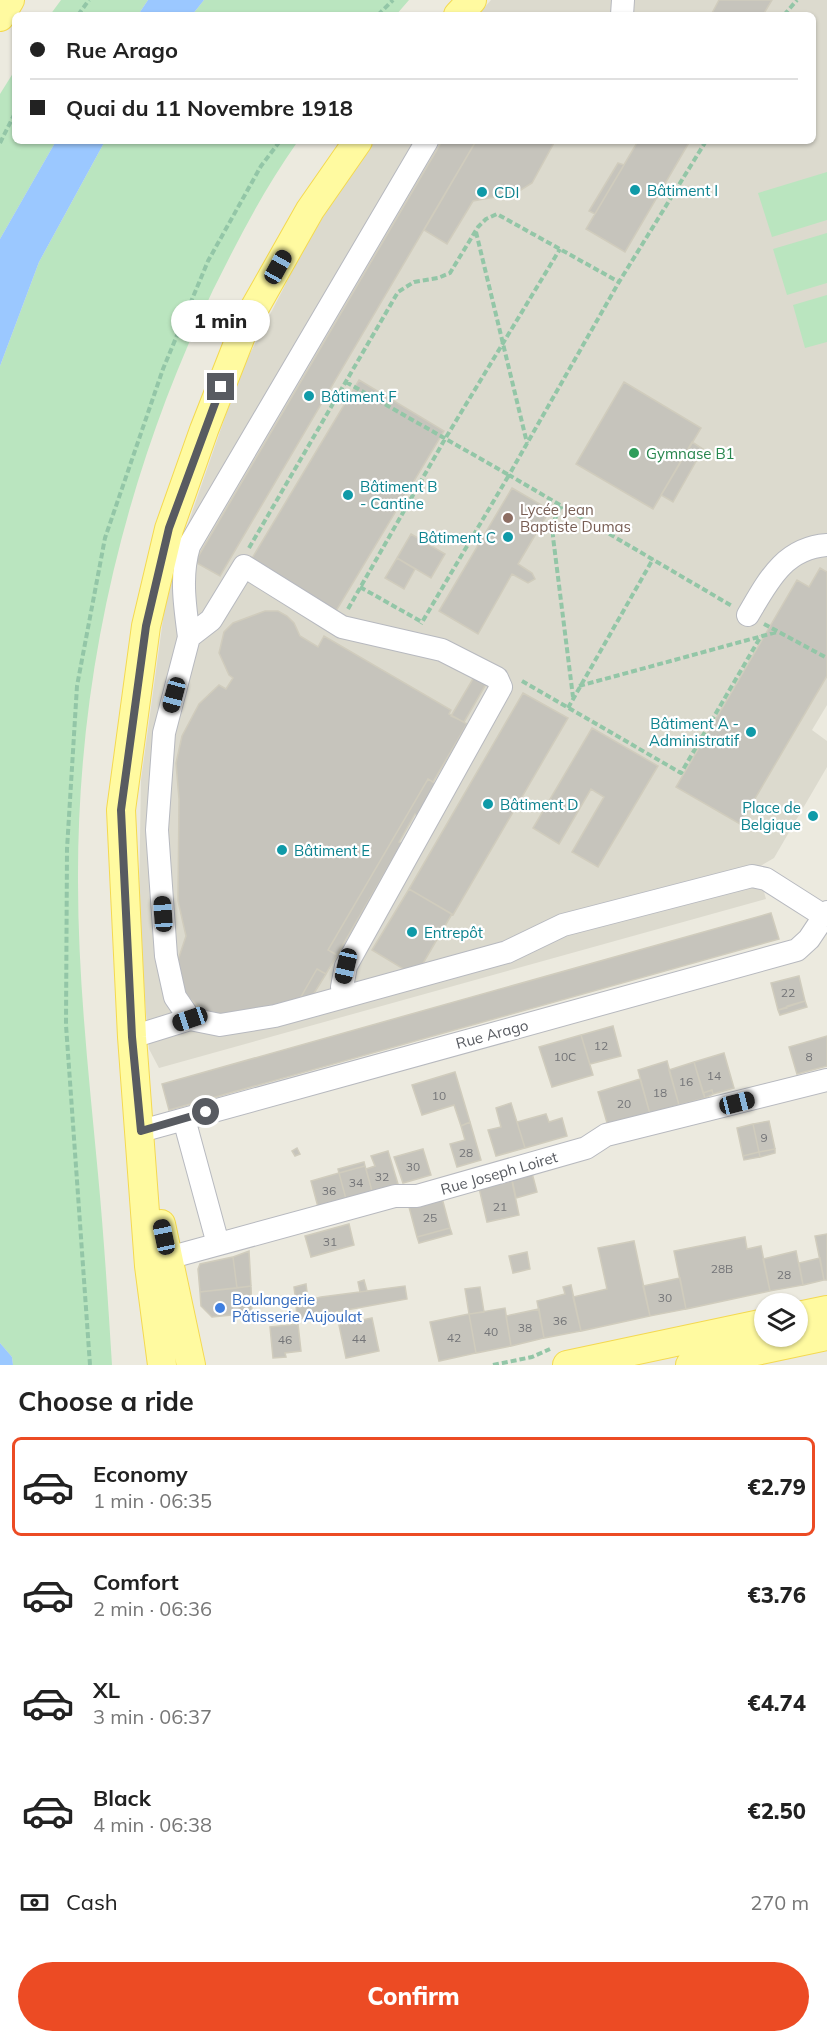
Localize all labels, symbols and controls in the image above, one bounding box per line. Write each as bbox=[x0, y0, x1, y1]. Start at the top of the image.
text: Rue Arago bbox=[66, 36, 178, 64]
text: Quai du 11 Novembre 1918 bbox=[66, 94, 353, 122]
place label: Bâtiment I bbox=[647, 181, 718, 200]
place label: CDI bbox=[494, 183, 519, 202]
marker: Bâtiment I bbox=[628, 183, 642, 197]
marker: CDI bbox=[475, 185, 489, 199]
car bbox=[261, 247, 295, 287]
callout: 1 min bbox=[172, 300, 270, 342]
text: 1 min bbox=[194, 308, 247, 333]
route end bbox=[207, 373, 234, 400]
place label: Bâtiment F bbox=[321, 387, 397, 406]
marker: Bâtiment F bbox=[302, 389, 316, 403]
place label: Gymnase B1 bbox=[646, 444, 735, 463]
marker: Gymnase B1 bbox=[627, 446, 641, 460]
place label: Bâtiment B - Cantine bbox=[360, 477, 438, 513]
marker: Bâtiment B - Cantine bbox=[341, 488, 355, 502]
place label: Lycée Jean Baptiste Dumas bbox=[520, 500, 631, 536]
marker: Lycée Jean Baptiste Dumas bbox=[501, 511, 515, 525]
place label: Bâtiment C bbox=[418, 528, 496, 547]
marker: Bâtiment C bbox=[501, 530, 515, 544]
car bbox=[161, 675, 187, 715]
place label: Bâtiment A - Administratif bbox=[649, 714, 740, 750]
marker: Bâtiment A - Administratif bbox=[744, 725, 758, 739]
place label: Bâtiment D bbox=[500, 795, 579, 814]
marker: Bâtiment D bbox=[481, 797, 495, 811]
place label: Place de Belgique bbox=[741, 798, 801, 834]
marker: Place de Belgique bbox=[806, 809, 820, 823]
place label: Bâtiment E bbox=[294, 841, 370, 860]
marker: Bâtiment E bbox=[275, 843, 289, 857]
car bbox=[153, 895, 173, 933]
place label: Entrepôt bbox=[424, 923, 483, 942]
marker: Entrepôt bbox=[405, 925, 419, 939]
car bbox=[333, 946, 359, 986]
house number: 22 bbox=[781, 985, 795, 1000]
car bbox=[170, 1005, 210, 1033]
street label: Rue Arago bbox=[454, 1015, 530, 1053]
house number: 12 bbox=[594, 1038, 608, 1053]
house number: 10C bbox=[554, 1049, 576, 1064]
house number: 8 bbox=[805, 1049, 813, 1064]
house number: 14 bbox=[707, 1068, 721, 1083]
house number: 16 bbox=[679, 1074, 693, 1089]
house number: 18 bbox=[653, 1085, 667, 1100]
house number: 10 bbox=[432, 1088, 446, 1103]
car bbox=[717, 1090, 757, 1116]
house number: 20 bbox=[617, 1096, 631, 1111]
route start bbox=[192, 1098, 219, 1125]
house number: 9 bbox=[760, 1130, 768, 1145]
house number: 28 bbox=[459, 1145, 473, 1160]
street label: Rue Joseph Loiret bbox=[438, 1147, 560, 1199]
house number: 30 bbox=[406, 1159, 420, 1174]
house number: 32 bbox=[375, 1169, 389, 1184]
house number: 34 bbox=[349, 1175, 363, 1190]
house number: 36 bbox=[322, 1183, 336, 1198]
house number: 21 bbox=[493, 1199, 507, 1214]
house number: 25 bbox=[423, 1210, 437, 1225]
car bbox=[151, 1218, 177, 1256]
house number: 31 bbox=[323, 1234, 337, 1249]
house number: 28B bbox=[711, 1261, 733, 1276]
house number: 28 bbox=[777, 1267, 791, 1282]
place label: Boulangerie Pâtisserie Aujoulat bbox=[232, 1290, 362, 1326]
house number: 30 bbox=[658, 1290, 672, 1305]
map controls bbox=[754, 1293, 808, 1347]
button: layers bbox=[754, 1293, 808, 1347]
marker: Boulangerie Pâtisserie Aujoulat bbox=[213, 1301, 227, 1315]
house number: 36 bbox=[553, 1313, 567, 1328]
house number: 38 bbox=[518, 1320, 532, 1335]
house number: 40 bbox=[484, 1324, 498, 1339]
house number: 42 bbox=[447, 1330, 461, 1345]
house number: 44 bbox=[352, 1331, 366, 1346]
house number: 46 bbox=[278, 1332, 292, 1347]
text: Choose a ride bbox=[18, 1384, 194, 1418]
icon: car bbox=[21, 1460, 75, 1514]
text: Economy bbox=[93, 1460, 188, 1488]
text: €2.79 bbox=[747, 1473, 806, 1501]
text: 1 min · 06:35 bbox=[93, 1488, 212, 1513]
icon: car bbox=[21, 1568, 75, 1622]
text: Comfort bbox=[93, 1568, 179, 1596]
text: €3.76 bbox=[747, 1581, 806, 1609]
text: 2 min · 06:36 bbox=[93, 1596, 212, 1621]
icon: car bbox=[21, 1676, 75, 1730]
text: XL bbox=[93, 1676, 120, 1704]
text: €4.74 bbox=[747, 1689, 806, 1717]
text: 3 min · 06:37 bbox=[93, 1704, 212, 1729]
icon: car bbox=[21, 1784, 75, 1838]
text: Black bbox=[93, 1784, 151, 1812]
text: €2.50 bbox=[747, 1797, 806, 1825]
text: 4 min · 06:38 bbox=[93, 1812, 212, 1837]
icon: cash bbox=[18, 1886, 51, 1919]
text: Cash bbox=[66, 1888, 118, 1916]
text: 270 m bbox=[750, 1890, 809, 1915]
button: Confirm bbox=[18, 1962, 809, 2031]

